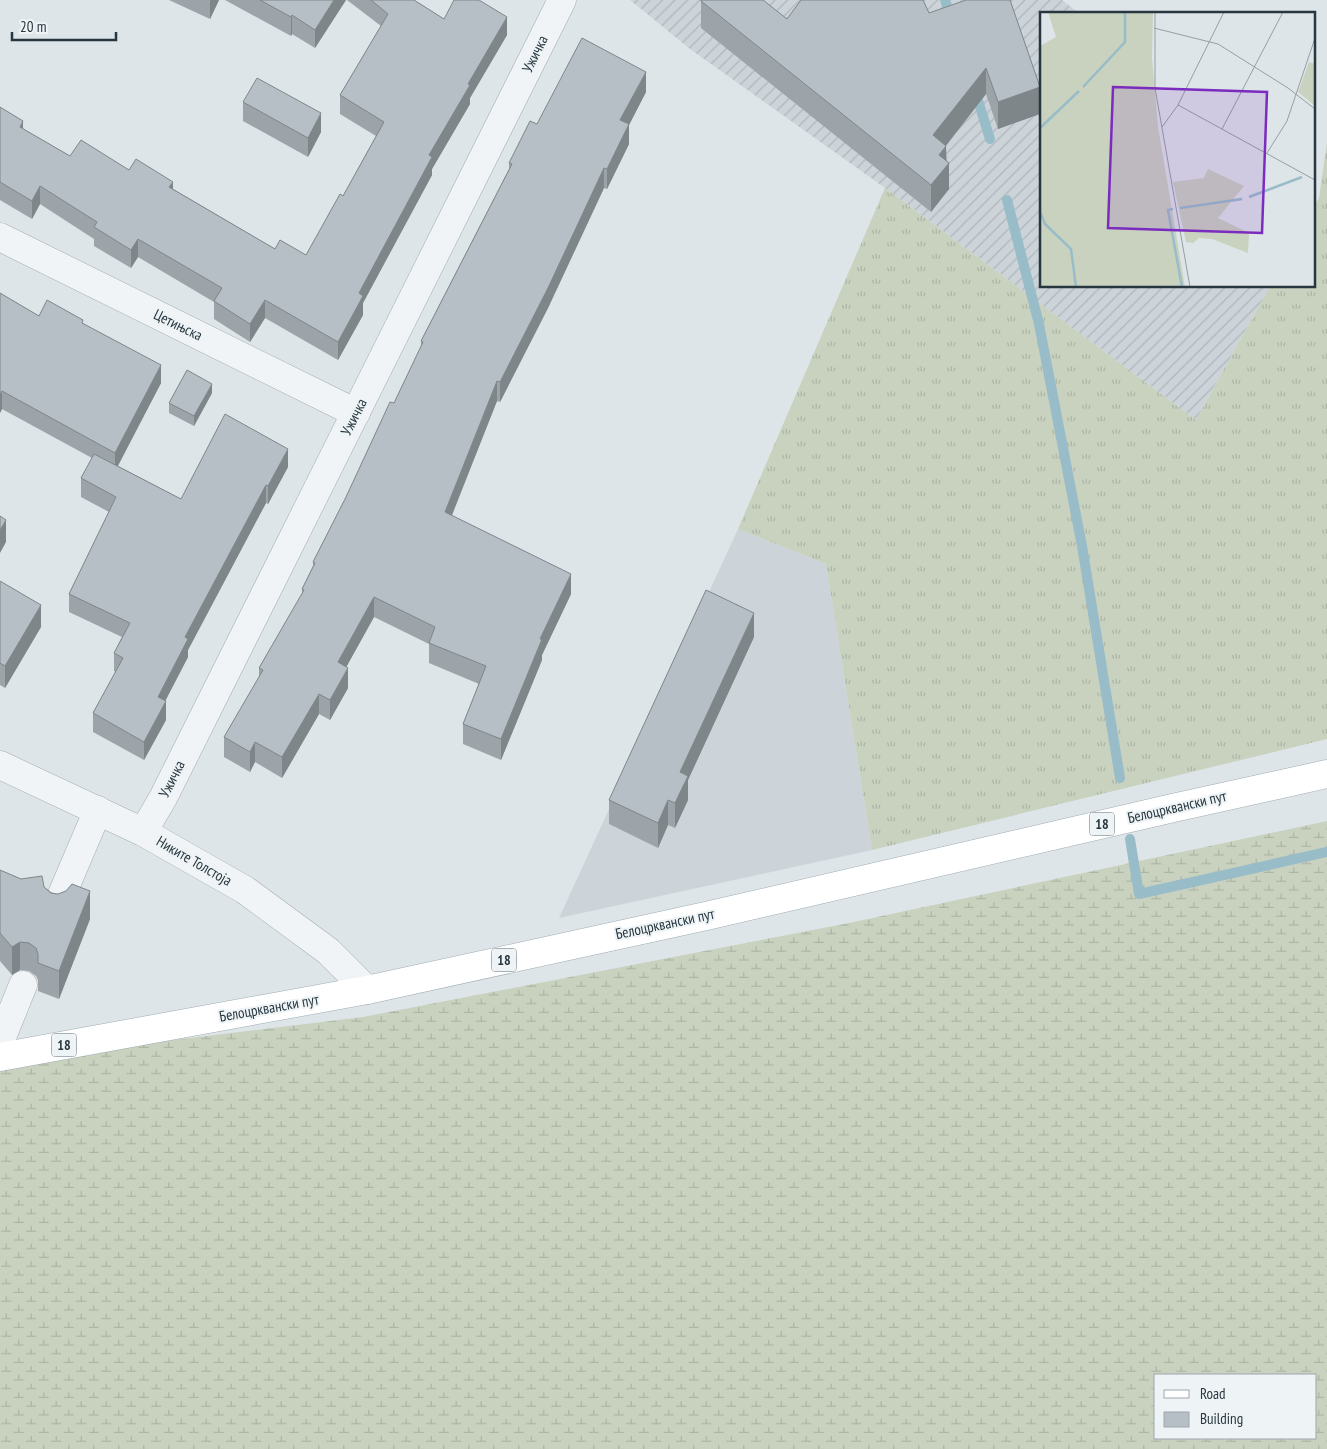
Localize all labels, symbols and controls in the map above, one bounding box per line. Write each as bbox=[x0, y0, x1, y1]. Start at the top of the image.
scale bar bbox=[12, 10, 116, 42]
inset map bbox=[1040, 12, 1314, 288]
text: 20 m bbox=[20, 17, 46, 36]
street label: Ужичка bbox=[517, 32, 552, 76]
street label: Цетињска bbox=[151, 305, 206, 344]
street label: Ужичка bbox=[336, 395, 371, 439]
street label: Ужичка bbox=[154, 757, 189, 801]
street label: Белоцрквански пут bbox=[1126, 786, 1228, 827]
road number: 18 bbox=[1090, 812, 1114, 836]
street label: Никите Толстоја bbox=[153, 831, 235, 890]
street label: Белоцрквански пут bbox=[614, 904, 716, 943]
road number: 18 bbox=[492, 948, 516, 972]
street label: Белоцрквански пут bbox=[218, 989, 320, 1026]
road number: 18 bbox=[52, 1034, 76, 1056]
legend bbox=[1154, 1374, 1317, 1439]
text: Road bbox=[1200, 1384, 1226, 1403]
text: Building bbox=[1200, 1409, 1243, 1428]

